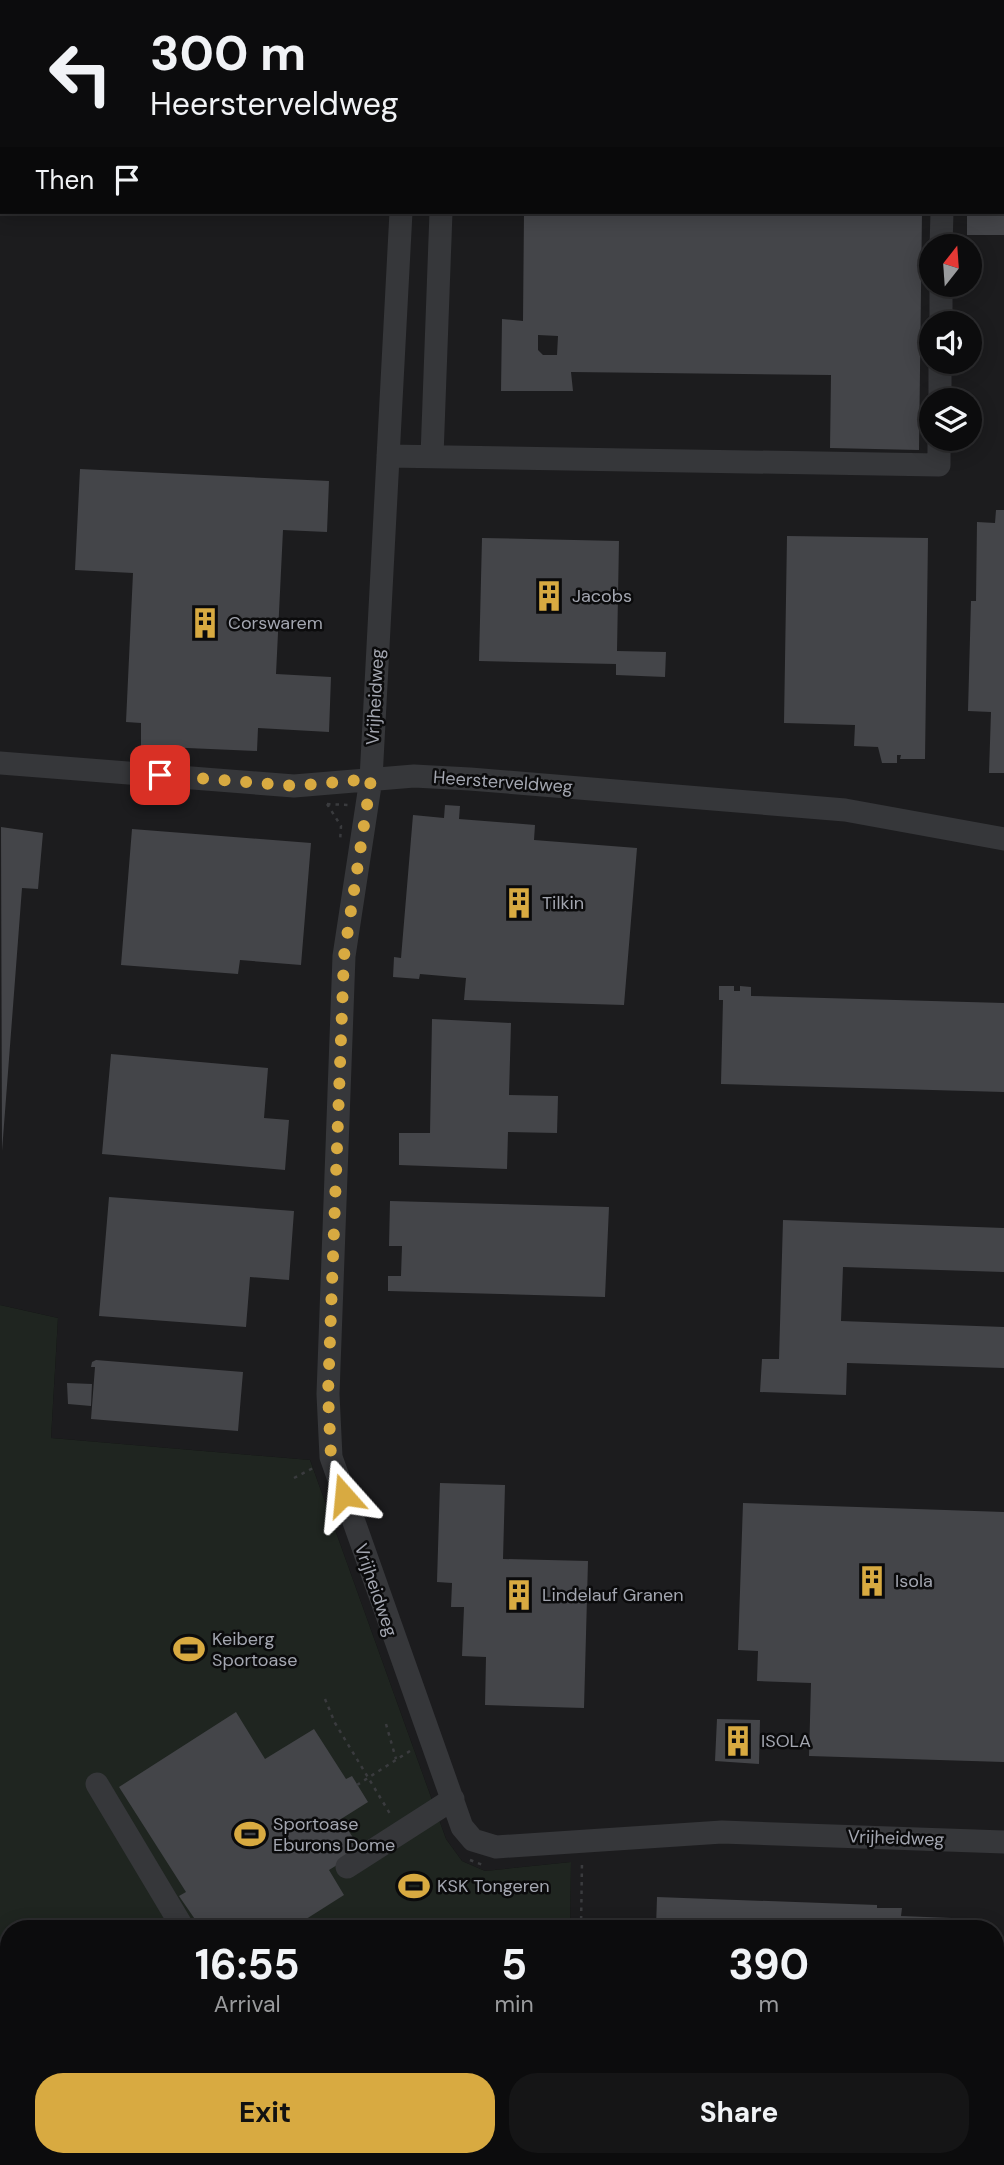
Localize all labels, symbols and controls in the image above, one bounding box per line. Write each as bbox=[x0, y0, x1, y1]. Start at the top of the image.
text: 300 m bbox=[150, 21, 306, 85]
icon: left bbox=[35, 28, 126, 119]
text: Heersterveldweg bbox=[150, 83, 399, 125]
icon: arrive bbox=[108, 161, 146, 199]
text: Then bbox=[35, 163, 94, 197]
north arrow bbox=[919, 234, 982, 298]
map controls bbox=[919, 234, 982, 451]
button: sound bbox=[919, 311, 982, 374]
button: layers bbox=[919, 388, 982, 451]
building icon: Jacobs bbox=[532, 579, 566, 613]
place label: Jacobs bbox=[572, 584, 632, 608]
building icon: Corswarem bbox=[188, 606, 222, 640]
place label: Corswarem bbox=[228, 611, 323, 635]
street label: Vrijheidweg bbox=[360, 648, 390, 746]
pin bbox=[130, 745, 190, 805]
icon: arrive bbox=[141, 756, 179, 794]
street label: Heersterveldweg bbox=[432, 765, 574, 799]
building icon: Tilkin bbox=[502, 886, 536, 920]
place label: Tilkin bbox=[542, 891, 584, 915]
position arrow bbox=[307, 1458, 381, 1532]
street label: Vrijheidweg bbox=[349, 1540, 403, 1640]
building icon: Isola bbox=[855, 1564, 889, 1598]
place label: Isola bbox=[895, 1569, 933, 1593]
building icon: Lindelauf Granen bbox=[502, 1578, 536, 1612]
place label: Lindelauf Granen bbox=[542, 1583, 684, 1607]
place label: Keiberg Sportoase bbox=[212, 1627, 298, 1672]
sports icon: Keiberg Sportoase bbox=[172, 1632, 206, 1666]
building icon: ISOLA bbox=[721, 1724, 755, 1758]
place label: ISOLA bbox=[761, 1729, 811, 1753]
place label: Sportoase Eburons Dome bbox=[273, 1812, 395, 1857]
sports icon: Sportoase Eburons Dome bbox=[233, 1817, 267, 1851]
street label: Vrijheidweg bbox=[847, 1824, 945, 1852]
sports icon: KSK Tongeren bbox=[397, 1869, 431, 1903]
place label: KSK Tongeren bbox=[437, 1874, 550, 1898]
text: 16:55 bbox=[195, 1937, 300, 1992]
text: 5 bbox=[501, 1937, 527, 1992]
text: 390 bbox=[729, 1937, 809, 1992]
text: Arrival bbox=[214, 1989, 281, 2019]
text: min bbox=[495, 1989, 534, 2019]
text: m bbox=[759, 1989, 779, 2019]
button: Exit bbox=[35, 2073, 495, 2153]
button: Share bbox=[509, 2073, 969, 2153]

